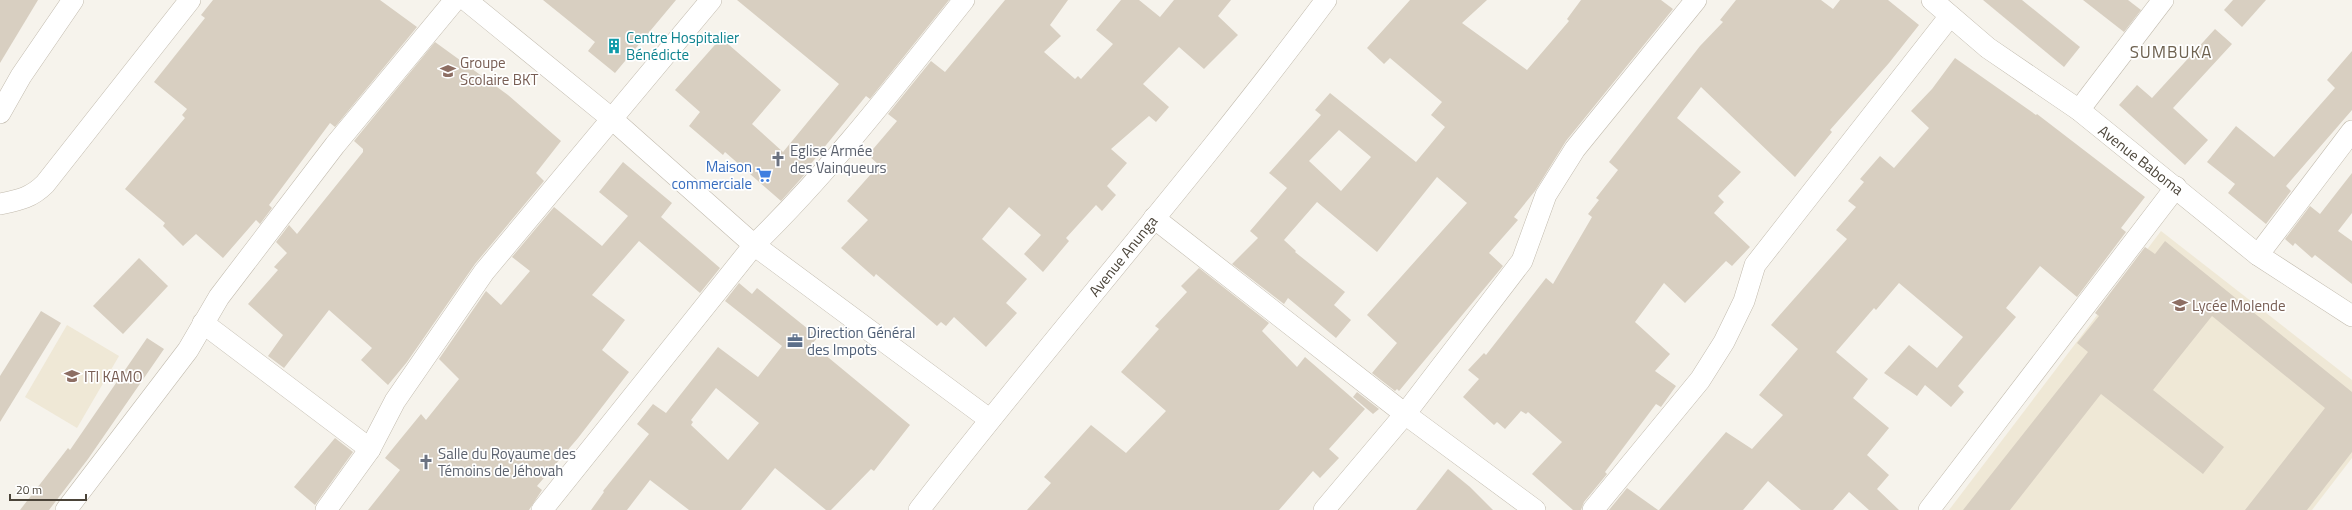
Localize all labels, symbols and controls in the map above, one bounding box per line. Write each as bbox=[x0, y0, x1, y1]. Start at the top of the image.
place label: Centre Hospitalier Bénédicte bbox=[626, 26, 739, 66]
building icon: Centre Hospitalier Bénédicte bbox=[605, 37, 623, 55]
district label: SUMBUKA bbox=[2130, 39, 2212, 65]
place label: Groupe Scolaire BKT bbox=[460, 51, 538, 91]
school or university icon: Groupe Scolaire BKT bbox=[439, 62, 457, 80]
street label: Avenue Baboma bbox=[2093, 119, 2189, 201]
place label: Eglise Armée des Vainqueurs bbox=[790, 139, 887, 179]
church icon: Eglise Armée des Vainqueurs bbox=[769, 150, 787, 168]
place label: Maison commerciale bbox=[672, 155, 752, 195]
supermarket icon: Maison commerciale bbox=[755, 166, 773, 184]
street label: Avenue Anunga bbox=[1083, 210, 1163, 301]
place label: Lycée Molende bbox=[2192, 294, 2286, 317]
school or university icon: Lycée Molende bbox=[2171, 296, 2189, 314]
place label: Direction Général des Impots bbox=[807, 321, 916, 361]
office icon: Direction Général des Impots bbox=[786, 332, 804, 350]
place label: ITI KAMO bbox=[84, 365, 143, 388]
school or university icon: ITI KAMO bbox=[63, 367, 81, 385]
place label: Salle du Royaume des Témoins de Jéhovah bbox=[438, 442, 576, 482]
church icon: Salle du Royaume des Témoins de Jéhovah bbox=[417, 453, 435, 471]
scale bar bbox=[10, 476, 86, 502]
text: 20 m bbox=[16, 480, 42, 499]

